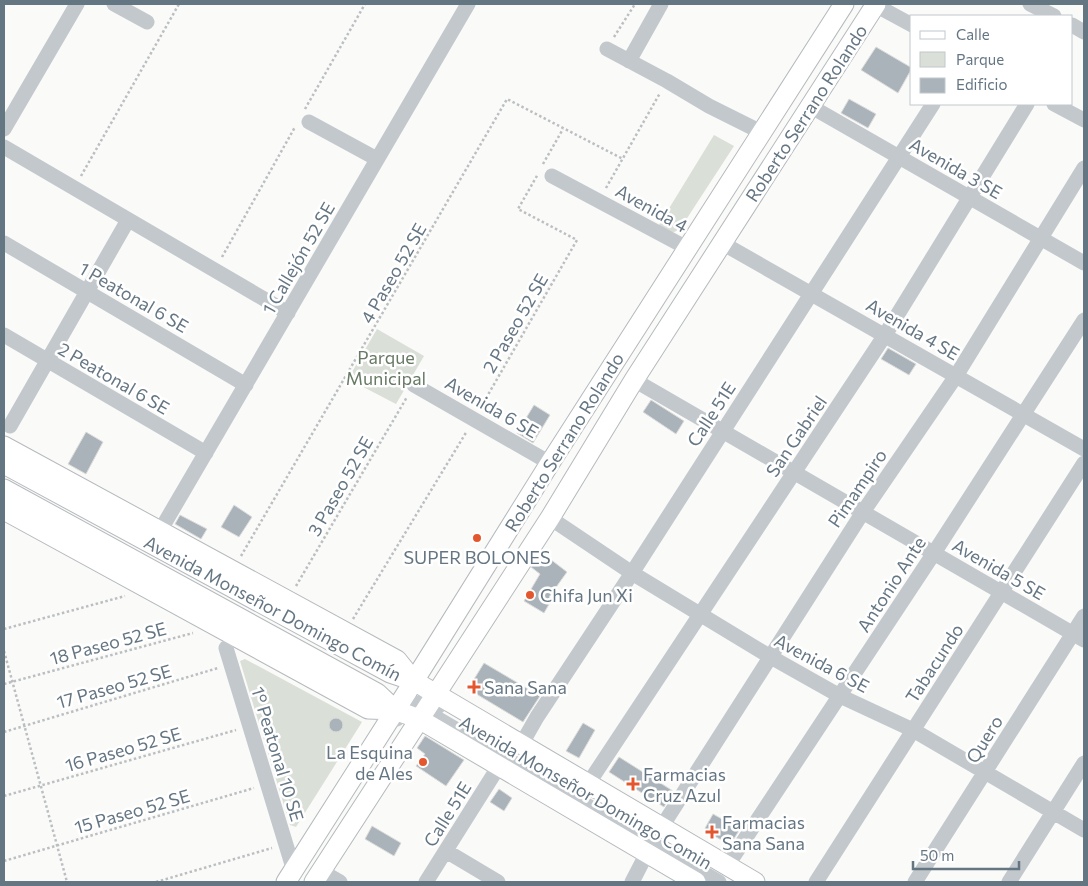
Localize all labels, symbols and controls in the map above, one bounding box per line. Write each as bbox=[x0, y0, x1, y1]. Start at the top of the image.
legend bbox=[910, 15, 1073, 105]
street label: Roberto Serrano Rolando bbox=[740, 20, 872, 206]
text: Calle bbox=[956, 25, 990, 43]
text: Parque bbox=[956, 50, 1004, 68]
text: Edificio bbox=[956, 75, 1007, 93]
street label: Avenida 3 SE bbox=[906, 133, 1006, 203]
street label: Avenida 4 bbox=[612, 179, 692, 237]
street label: 1 Callejón 52 SE bbox=[257, 198, 339, 318]
street label: 4 Paseo 52 SE bbox=[356, 219, 430, 327]
street label: 1 Peatonal 6 SE bbox=[75, 257, 193, 337]
street label: 2 Paseo 52 SE bbox=[478, 269, 552, 377]
street label: Avenida 4 SE bbox=[863, 294, 963, 364]
street label: 2 Peatonal 6 SE bbox=[55, 337, 173, 419]
park label: Parque Municipal bbox=[346, 346, 426, 389]
street label: Roberto Serrano Rolando bbox=[500, 348, 628, 536]
street label: Avenida 6 SE bbox=[441, 371, 543, 443]
street label: Calle 51E bbox=[682, 378, 740, 450]
street label: San Gabriel bbox=[761, 391, 831, 481]
street label: 3 Paseo 52 SE bbox=[303, 432, 377, 540]
street label: Pimampiro bbox=[823, 445, 891, 531]
street label: Avenida Monseñor Domingo Comín bbox=[141, 531, 405, 685]
marker: SUPER BOLONES bbox=[471, 532, 483, 544]
street label: Antonio Ante bbox=[852, 532, 930, 636]
street label: Avenida 5 SE bbox=[949, 534, 1049, 604]
place label: SUPER BOLONES bbox=[403, 546, 551, 568]
place label: Chifa Jun Xi bbox=[540, 584, 633, 606]
marker: Chifa Jun Xi bbox=[524, 589, 536, 601]
street label: 18 Paseo 52 SE bbox=[47, 617, 169, 669]
street label: Tabacundo bbox=[900, 619, 968, 707]
street label: Avenida 6 SE bbox=[771, 629, 873, 697]
street label: 17 Paseo 52 SE bbox=[54, 659, 174, 713]
place label: Sana Sana bbox=[484, 676, 567, 698]
marker: Sana Sana bbox=[468, 681, 480, 693]
street label: 1° Peatonal 10 SE bbox=[247, 684, 309, 824]
street label: Avenida Monseñor Domingo Comin bbox=[456, 710, 716, 874]
street label: Quero bbox=[961, 711, 1007, 767]
street label: 16 Paseo 52 SE bbox=[62, 722, 184, 776]
place label: La Esquina de Ales bbox=[326, 741, 413, 784]
marker: La Esquina de Ales bbox=[417, 756, 429, 768]
place label: Farmacias Cruz Azul bbox=[643, 763, 726, 806]
street label: Calle 51E bbox=[418, 777, 476, 851]
marker: Farmacias Cruz Azul bbox=[627, 778, 639, 790]
street label: 15 Paseo 52 SE bbox=[72, 784, 192, 838]
place label: Farmacias Sana Sana bbox=[722, 811, 805, 854]
marker: Farmacias Sana Sana bbox=[706, 826, 718, 838]
scale bar bbox=[913, 838, 1019, 870]
text: 50 m bbox=[920, 846, 954, 864]

